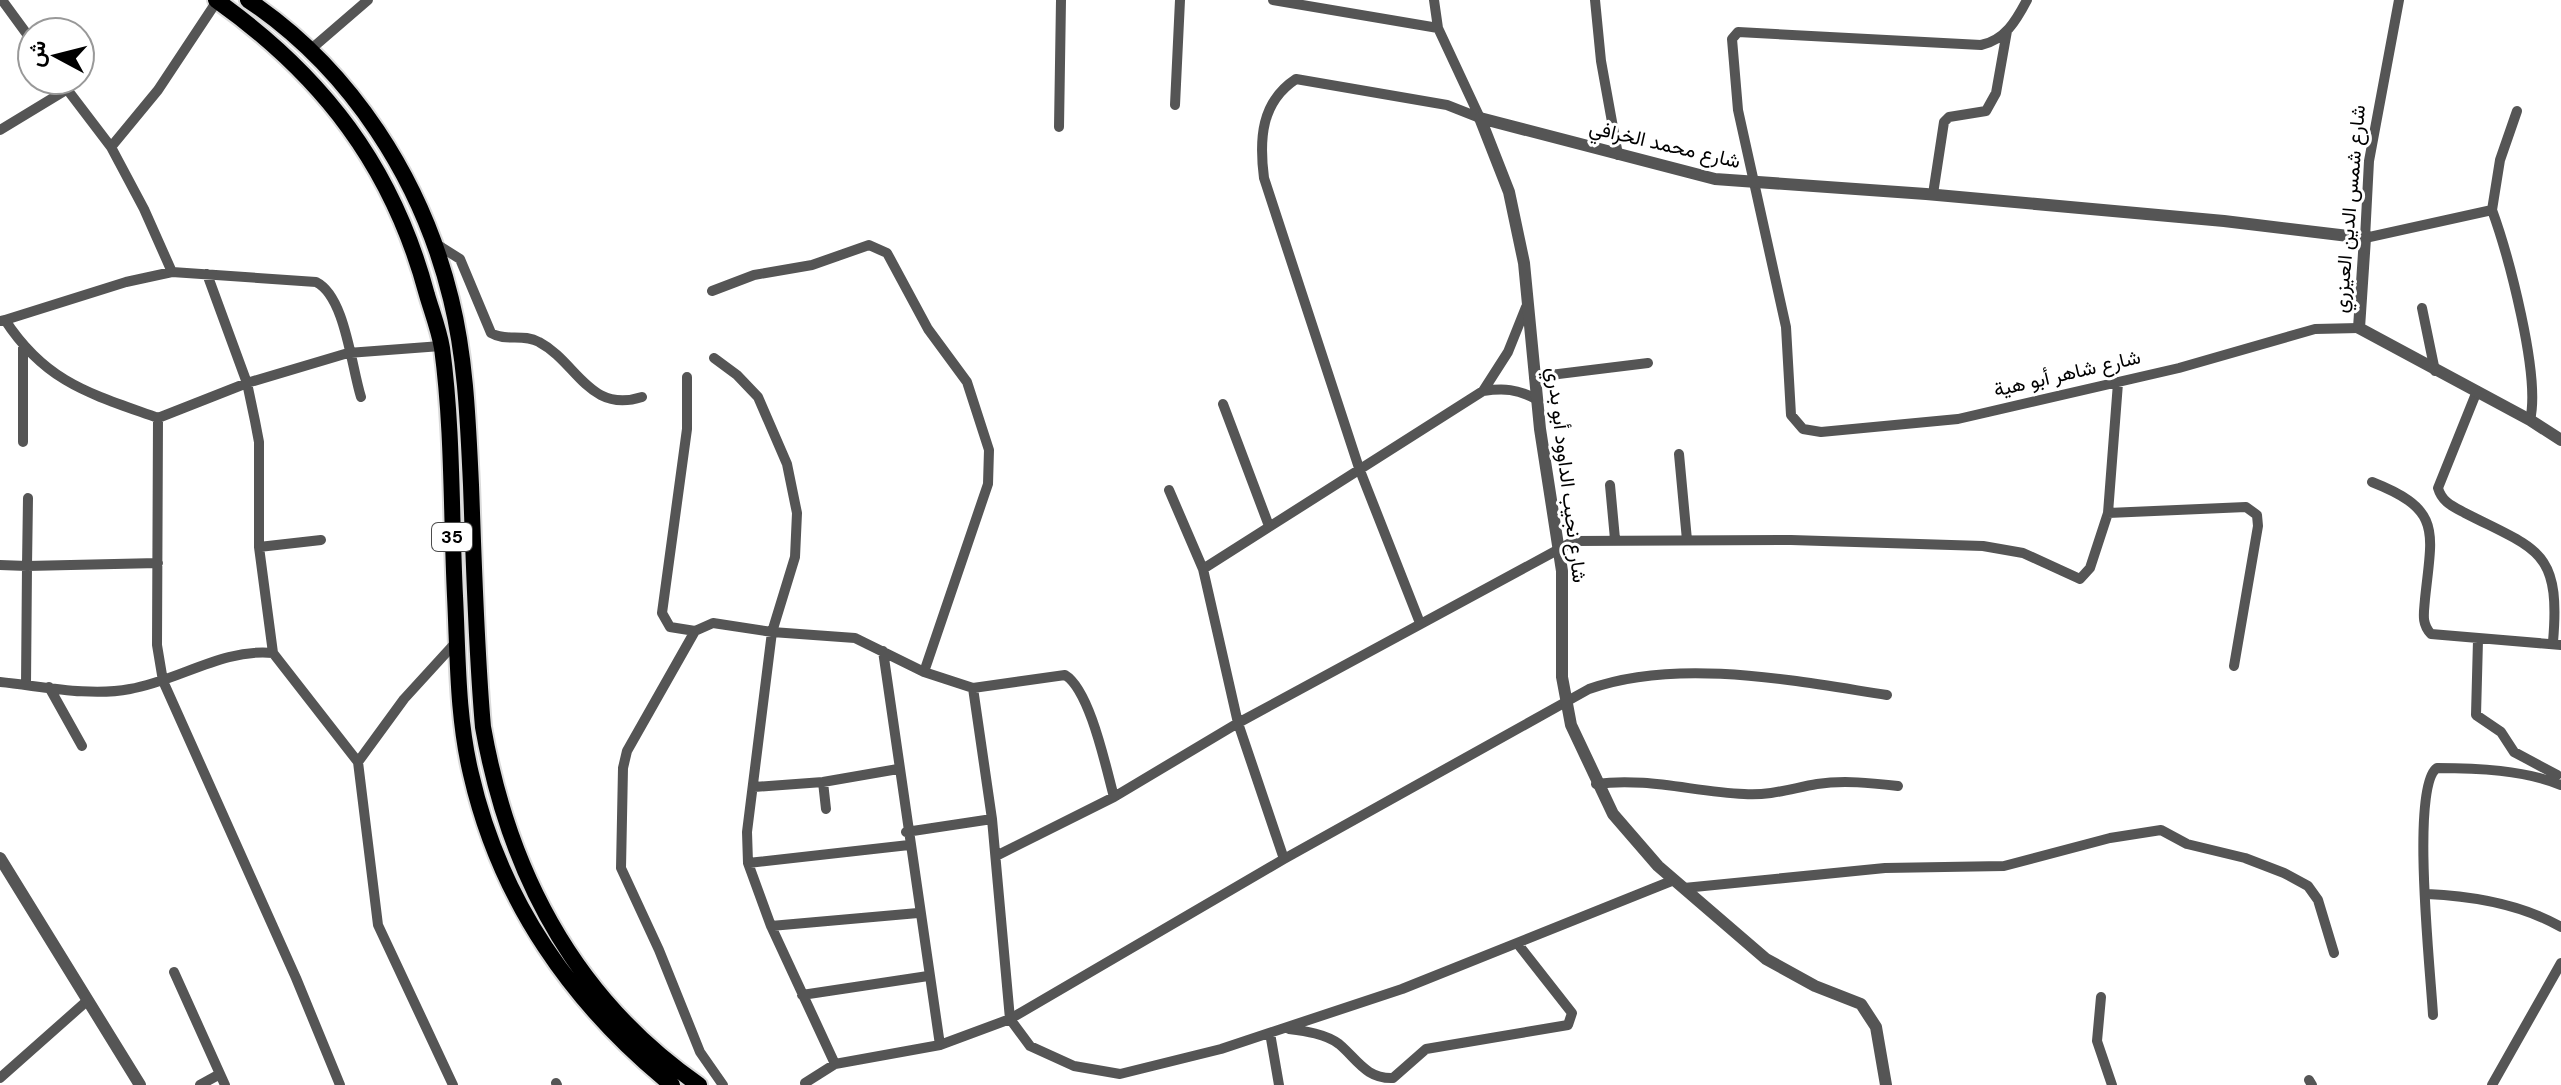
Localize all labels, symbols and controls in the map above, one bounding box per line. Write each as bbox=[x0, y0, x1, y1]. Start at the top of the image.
north arrow bbox=[16, 16, 96, 96]
text: ش bbox=[21, 39, 53, 69]
street label: شارع شمس الدين العيزري bbox=[2327, 104, 2375, 314]
street label: شارع محمد الخرافي bbox=[1586, 114, 1743, 178]
street label: شارع شاهر أبو هية bbox=[1991, 343, 2143, 403]
street label: شارع نجيب الداوود أبو بدري bbox=[1537, 366, 1593, 585]
road number: 35 bbox=[432, 523, 472, 551]

